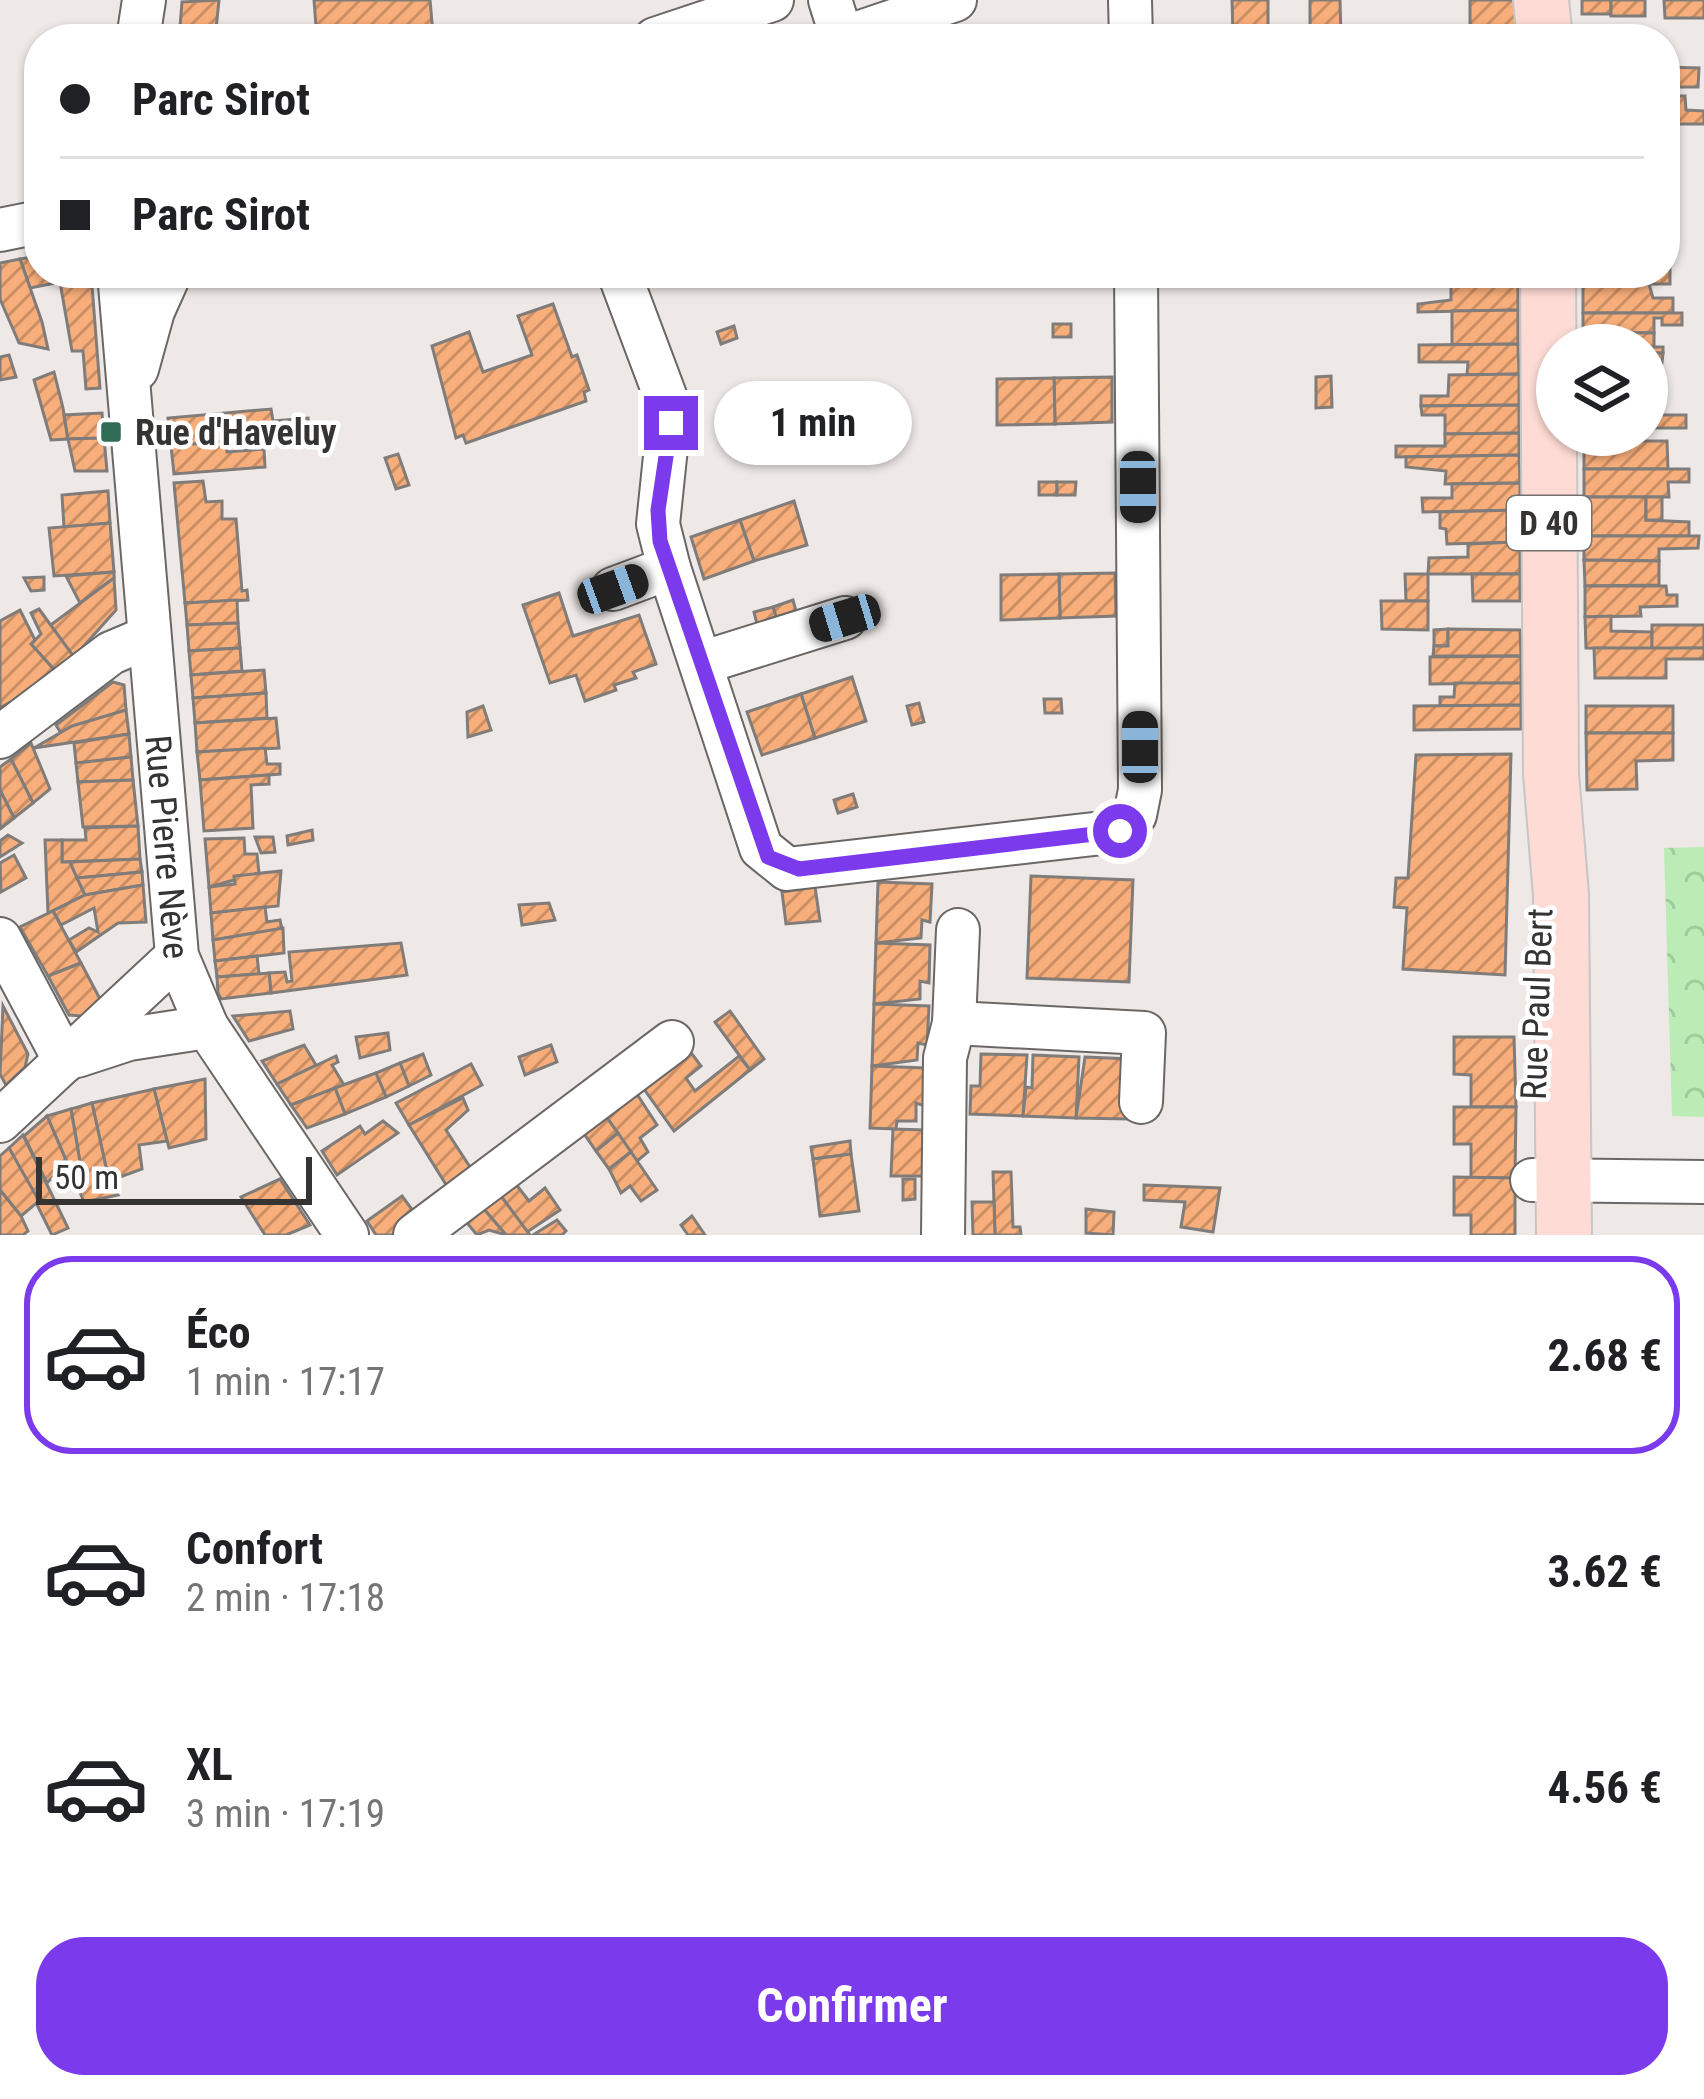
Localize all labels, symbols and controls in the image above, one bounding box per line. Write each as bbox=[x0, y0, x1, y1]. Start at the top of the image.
text: Parc Sirot bbox=[132, 73, 310, 126]
text: Parc Sirot bbox=[132, 188, 310, 241]
map controls bbox=[1536, 324, 1668, 456]
button: layers bbox=[1536, 324, 1668, 456]
callout: 1 min bbox=[713, 381, 911, 465]
route end bbox=[644, 396, 698, 450]
text: 1 min bbox=[770, 400, 856, 446]
place label: Rue d'Haveluy bbox=[135, 412, 337, 454]
marker: Rue d'Haveluy bbox=[98, 419, 124, 445]
car bbox=[1120, 451, 1156, 523]
road number: D 40 bbox=[1507, 496, 1591, 550]
car bbox=[573, 560, 653, 618]
car bbox=[805, 590, 885, 646]
car bbox=[1122, 711, 1158, 783]
street label: Rue Pierre Nève bbox=[136, 733, 197, 961]
route start bbox=[1093, 804, 1147, 858]
street label: Rue Paul Bert bbox=[1513, 908, 1561, 1101]
scale bar bbox=[36, 1151, 312, 1204]
text: 50 m bbox=[54, 1158, 119, 1197]
icon: car bbox=[42, 1301, 150, 1409]
text: Éco bbox=[186, 1306, 251, 1359]
text: 2.68 € bbox=[1548, 1329, 1662, 1382]
text: 1 min · 17:17 bbox=[186, 1359, 385, 1405]
icon: car bbox=[42, 1517, 150, 1625]
text: Confort bbox=[186, 1522, 323, 1575]
text: 3.62 € bbox=[1548, 1545, 1662, 1598]
text: 2 min · 17:18 bbox=[186, 1575, 385, 1621]
icon: car bbox=[42, 1733, 150, 1841]
text: XL bbox=[186, 1738, 233, 1791]
text: 4.56 € bbox=[1548, 1761, 1662, 1814]
text: 3 min · 17:19 bbox=[186, 1791, 385, 1837]
button: Confirmer bbox=[36, 1937, 1668, 2075]

